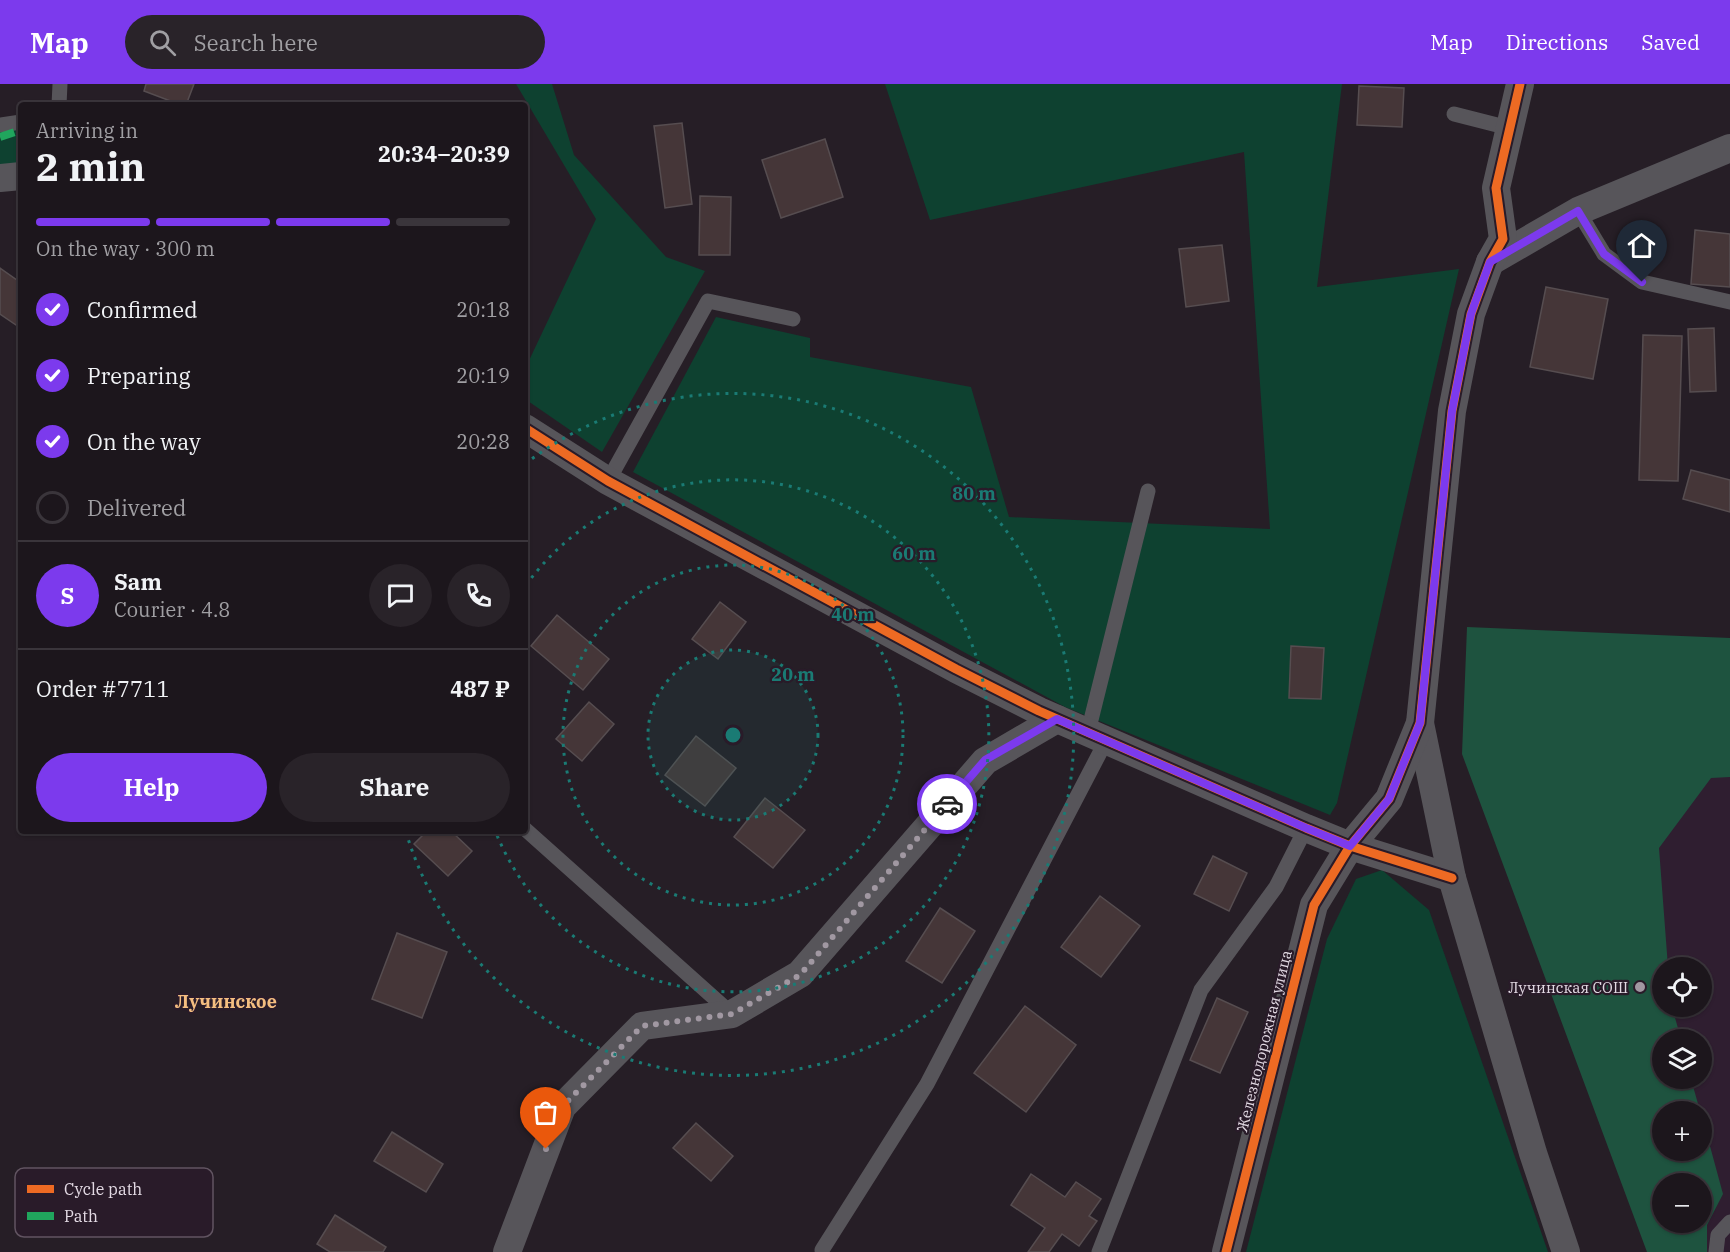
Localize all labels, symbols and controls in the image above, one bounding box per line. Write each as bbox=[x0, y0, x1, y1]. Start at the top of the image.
search box bbox=[125, 15, 545, 69]
text: Map bbox=[30, 24, 89, 61]
icon: search bbox=[146, 26, 179, 59]
text: Search here bbox=[194, 28, 318, 57]
text: Map bbox=[1430, 28, 1473, 56]
text: Directions bbox=[1506, 28, 1608, 56]
text: Saved bbox=[1641, 28, 1700, 56]
text: Arriving in bbox=[36, 117, 138, 144]
text: 20:34–20:39 bbox=[378, 139, 510, 168]
text: 2 min bbox=[36, 141, 145, 192]
pin bbox=[1616, 220, 1667, 282]
icon: home bbox=[1625, 229, 1658, 262]
text: On the way · 300 m bbox=[36, 235, 215, 262]
icon: check bbox=[36, 293, 69, 326]
text: Confirmed bbox=[87, 295, 198, 324]
text: 20:18 bbox=[456, 296, 510, 323]
icon: check bbox=[36, 359, 69, 392]
text: Preparing bbox=[87, 361, 191, 390]
text: 20:19 bbox=[456, 362, 510, 389]
icon: check bbox=[36, 425, 69, 458]
text: On the way bbox=[87, 427, 201, 456]
text: 20:28 bbox=[456, 428, 510, 455]
text: 80 m bbox=[952, 482, 996, 505]
text: Delivered bbox=[87, 493, 186, 522]
text: 60 m bbox=[892, 542, 936, 565]
button: chat bbox=[369, 564, 432, 627]
button: phone bbox=[447, 564, 510, 627]
text: Sam bbox=[114, 567, 162, 596]
text: S bbox=[61, 581, 74, 610]
text: Courier · 4.8 bbox=[114, 596, 230, 623]
text: 40 m bbox=[831, 603, 875, 626]
text: 20 m bbox=[771, 663, 815, 686]
text: Order #7711 bbox=[36, 674, 170, 703]
text: 487 ₽ bbox=[450, 674, 510, 703]
centre of rings bbox=[723, 725, 743, 745]
button: Help bbox=[36, 753, 267, 822]
button: Share bbox=[279, 753, 510, 822]
courier bbox=[917, 774, 977, 834]
icon: car bbox=[931, 788, 964, 821]
street label: Железнодорожная улица bbox=[1232, 948, 1296, 1134]
map controls bbox=[1652, 957, 1712, 1233]
button: locate bbox=[1652, 957, 1712, 1017]
place label: Лучинская СОШ bbox=[1508, 978, 1628, 997]
marker: Лучинская СОШ bbox=[1633, 980, 1647, 994]
district label: Лучинское bbox=[175, 990, 277, 1013]
button: layers bbox=[1652, 1029, 1712, 1089]
pin bbox=[520, 1087, 571, 1149]
icon: bag bbox=[529, 1096, 562, 1129]
button: + bbox=[1652, 1101, 1712, 1161]
legend bbox=[15, 1168, 213, 1237]
button: − bbox=[1652, 1173, 1712, 1233]
text: Cycle path bbox=[64, 1179, 142, 1199]
text: Path bbox=[64, 1206, 98, 1226]

